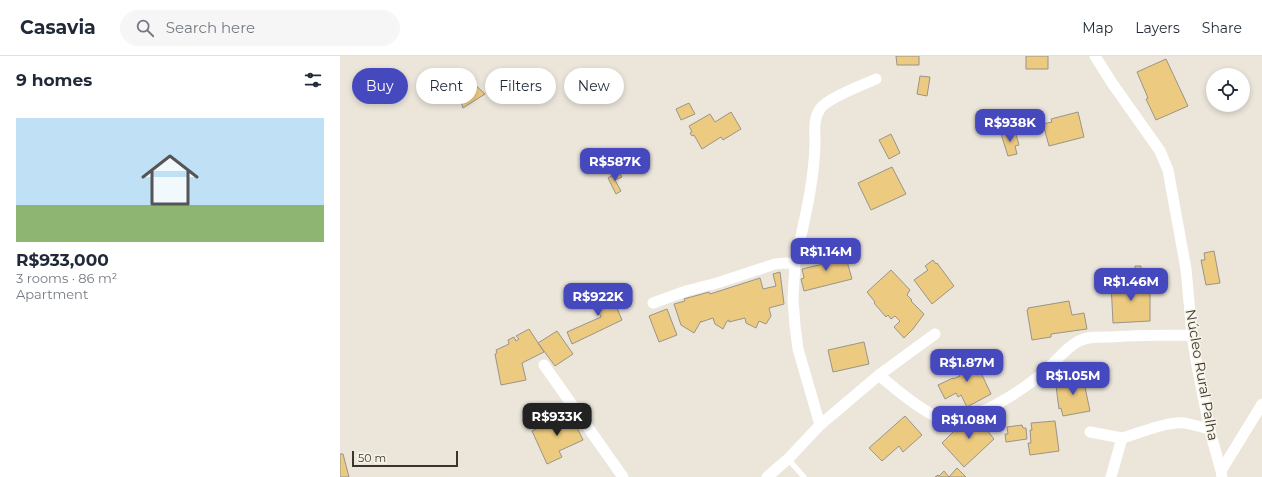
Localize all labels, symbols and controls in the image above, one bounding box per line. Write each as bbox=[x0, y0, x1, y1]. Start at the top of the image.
search box bbox=[120, 10, 400, 46]
text: Casavia bbox=[20, 16, 96, 39]
icon: search bbox=[134, 17, 156, 39]
text: Search here bbox=[166, 18, 255, 37]
text: Map bbox=[1082, 19, 1113, 37]
text: Layers bbox=[1135, 19, 1180, 37]
text: Share bbox=[1202, 19, 1242, 37]
chip: Buy bbox=[352, 68, 408, 104]
chip: Rent bbox=[416, 68, 477, 104]
chip: Filters bbox=[485, 68, 556, 104]
chip: New bbox=[564, 68, 624, 104]
map controls bbox=[1206, 68, 1250, 112]
button: locate bbox=[1206, 68, 1250, 112]
icon: filters bbox=[302, 69, 324, 91]
text: 9 homes bbox=[16, 70, 92, 90]
pin: R$938K bbox=[977, 109, 1043, 143]
text: R$938K bbox=[984, 114, 1036, 130]
icon: home bbox=[134, 144, 206, 216]
pin: R$587K bbox=[582, 148, 648, 182]
text: R$587K bbox=[589, 153, 641, 169]
pin: R$1.14M bbox=[789, 238, 863, 272]
text: R$1.14M bbox=[800, 243, 852, 259]
text: R$933,000 bbox=[16, 250, 109, 270]
pin: R$1.46M bbox=[1094, 268, 1168, 302]
text: 3 rooms · 86 m² bbox=[16, 270, 117, 286]
text: R$1.46M bbox=[1103, 273, 1159, 289]
pin: R$922K bbox=[565, 283, 631, 317]
text: Apartment bbox=[16, 286, 88, 302]
text: R$922K bbox=[573, 288, 623, 304]
street label: Núcleo Rural Palha bbox=[1182, 308, 1222, 442]
pin: R$1.87M bbox=[930, 349, 1004, 383]
text: R$1.87M bbox=[939, 354, 995, 370]
pin: R$1.05M bbox=[1036, 362, 1110, 396]
text: R$1.05M bbox=[1045, 367, 1101, 383]
pin: R$933K bbox=[524, 403, 590, 437]
pin: R$1.08M bbox=[932, 406, 1006, 440]
text: R$933K bbox=[532, 408, 582, 424]
text: R$1.08M bbox=[941, 411, 997, 427]
scale bar bbox=[352, 449, 458, 468]
text: 50 m bbox=[358, 451, 386, 465]

